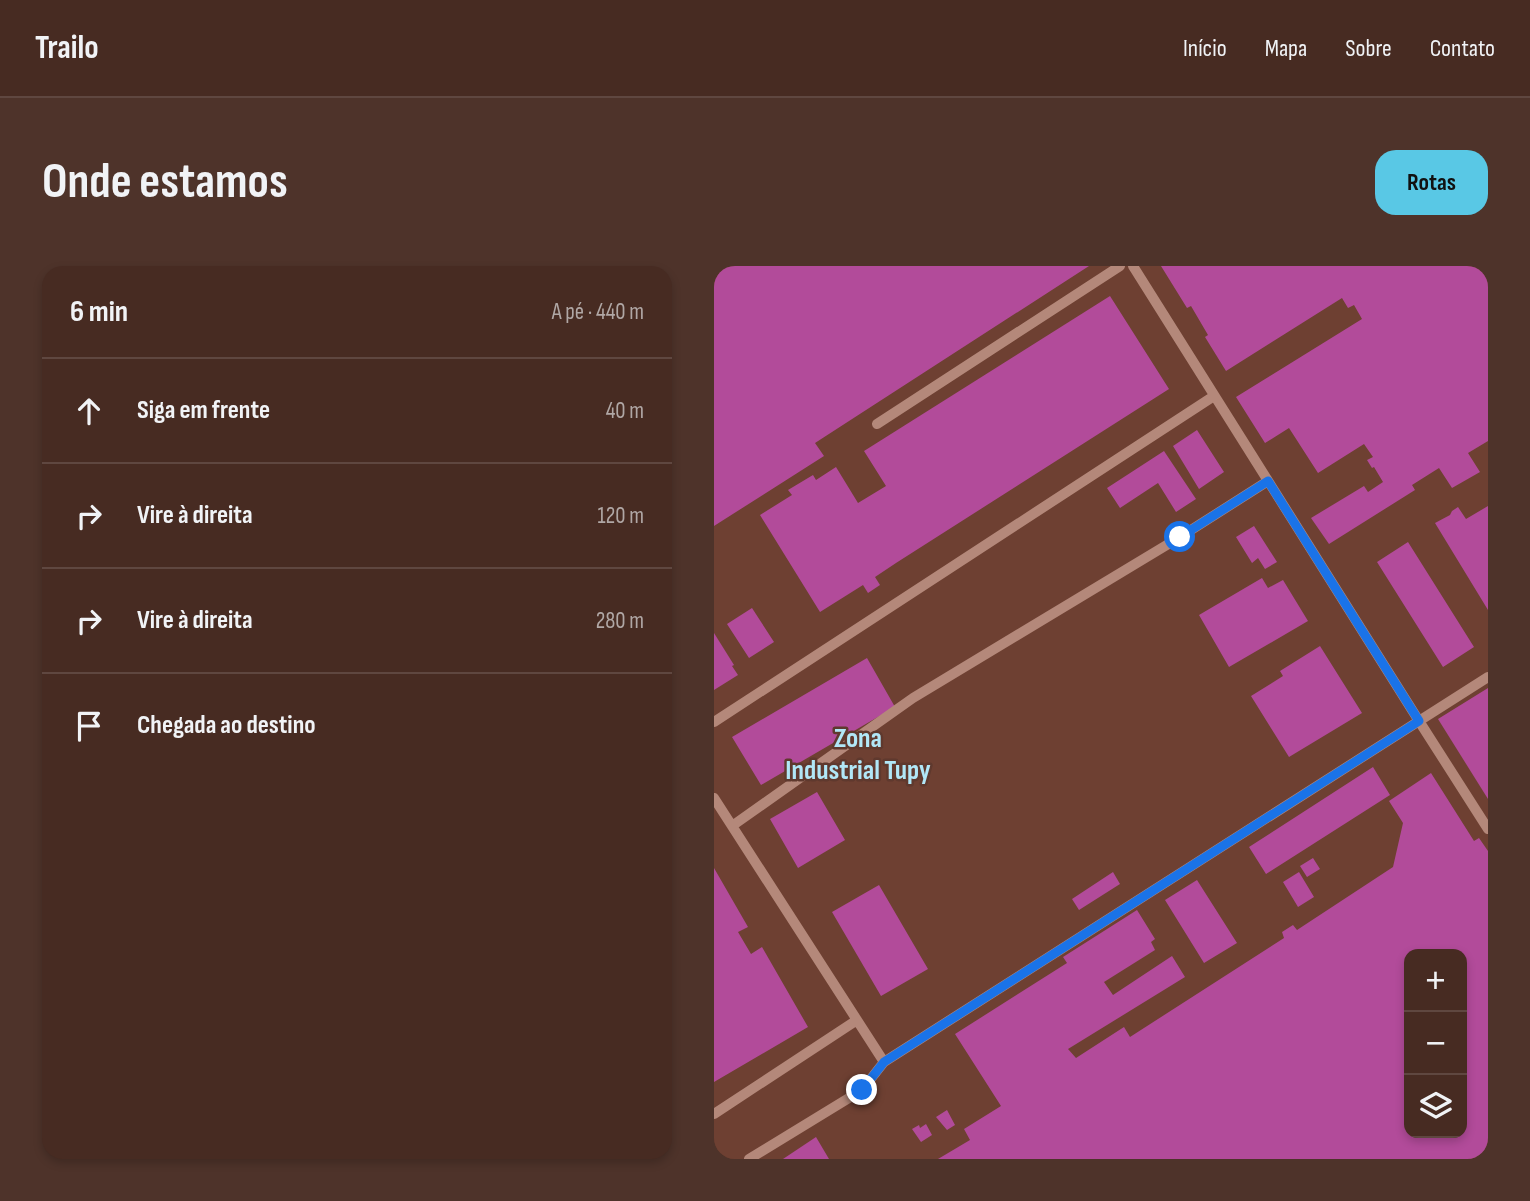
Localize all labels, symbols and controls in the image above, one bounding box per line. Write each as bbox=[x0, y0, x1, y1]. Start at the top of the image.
text: Trailo bbox=[35, 28, 99, 68]
text: Início bbox=[1183, 34, 1227, 63]
text: Mapa bbox=[1265, 34, 1307, 63]
text: Sobre bbox=[1345, 34, 1392, 63]
text: Contato bbox=[1430, 34, 1495, 63]
button: Rotas bbox=[1375, 150, 1488, 215]
text: Onde estamos bbox=[42, 153, 288, 212]
text: 6 min bbox=[70, 294, 128, 330]
text: A pé · 440 m bbox=[552, 298, 644, 326]
icon: ahead bbox=[70, 392, 108, 430]
text: Siga em frente bbox=[137, 395, 270, 426]
text: 40 m bbox=[606, 397, 644, 425]
icon: right bbox=[70, 497, 108, 535]
text: Vire à direita bbox=[137, 500, 253, 531]
text: 120 m bbox=[598, 502, 644, 530]
route start bbox=[1164, 521, 1195, 552]
icon: right bbox=[70, 602, 108, 640]
text: Vire à direita bbox=[137, 605, 253, 636]
text: 280 m bbox=[596, 607, 644, 635]
icon: arrive bbox=[70, 707, 108, 745]
text: Chegada ao destino bbox=[137, 710, 316, 741]
district label: Zona Industrial Tupy bbox=[785, 722, 931, 787]
map controls bbox=[1404, 949, 1467, 1138]
button: + bbox=[1404, 949, 1467, 1012]
button: − bbox=[1404, 1012, 1467, 1075]
route end bbox=[846, 1074, 877, 1105]
button: layers bbox=[1404, 1075, 1467, 1138]

